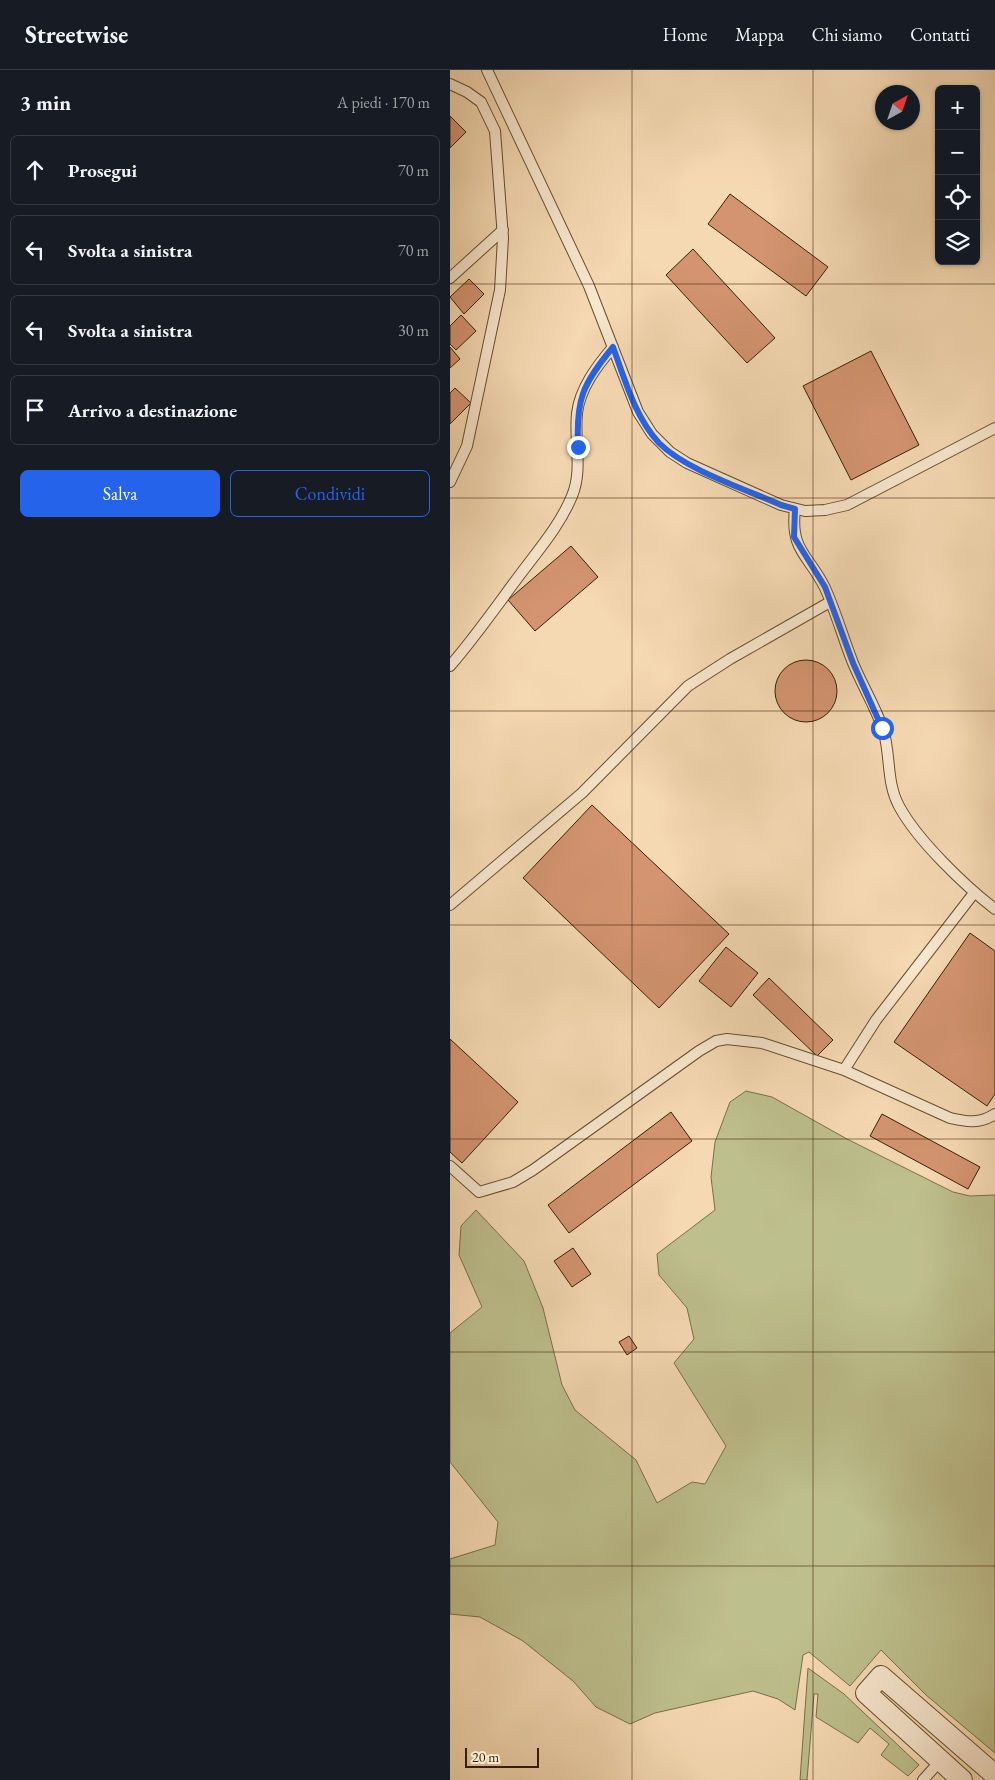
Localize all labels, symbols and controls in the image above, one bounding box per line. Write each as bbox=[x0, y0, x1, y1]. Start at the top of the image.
text: Streetwise bbox=[25, 19, 128, 50]
text: Home bbox=[663, 23, 707, 46]
text: Mappa bbox=[735, 23, 784, 46]
text: Chi siamo bbox=[812, 23, 882, 46]
text: Contatti bbox=[910, 23, 970, 46]
north arrow bbox=[875, 85, 920, 130]
map controls bbox=[935, 85, 980, 265]
button: + bbox=[935, 85, 980, 130]
text: 3 min bbox=[20, 89, 71, 116]
text: A piedi · 170 m bbox=[337, 92, 430, 113]
button: − bbox=[935, 130, 980, 175]
icon: ahead bbox=[21, 156, 49, 184]
text: Prosegui bbox=[68, 158, 137, 183]
text: 70 m bbox=[398, 160, 429, 181]
button: locate bbox=[935, 175, 980, 220]
button: layers bbox=[935, 220, 980, 265]
icon: left bbox=[21, 236, 49, 264]
text: Svolta a sinistra bbox=[68, 238, 192, 263]
text: 70 m bbox=[398, 240, 429, 261]
icon: left bbox=[21, 316, 49, 344]
text: Svolta a sinistra bbox=[68, 318, 192, 343]
text: 30 m bbox=[398, 320, 429, 341]
icon: arrive bbox=[21, 396, 49, 424]
text: Arrivo a destinazione bbox=[68, 398, 237, 423]
route end bbox=[567, 436, 590, 459]
button: Salva bbox=[20, 470, 220, 517]
button: Condividi bbox=[230, 470, 430, 517]
route start bbox=[871, 717, 894, 740]
scale bar bbox=[465, 1745, 539, 1768]
text: 20 m bbox=[472, 1748, 499, 1766]

